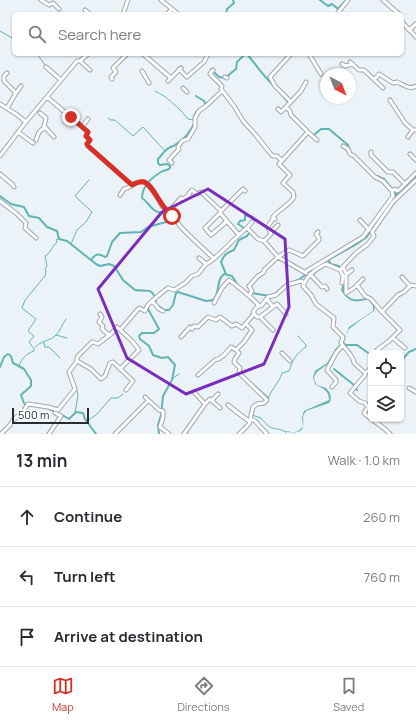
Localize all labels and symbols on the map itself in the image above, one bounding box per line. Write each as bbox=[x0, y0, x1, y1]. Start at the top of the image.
north arrow bbox=[320, 68, 356, 104]
route end bbox=[62, 108, 80, 126]
route start bbox=[163, 207, 181, 225]
scale bar bbox=[12, 406, 89, 425]

